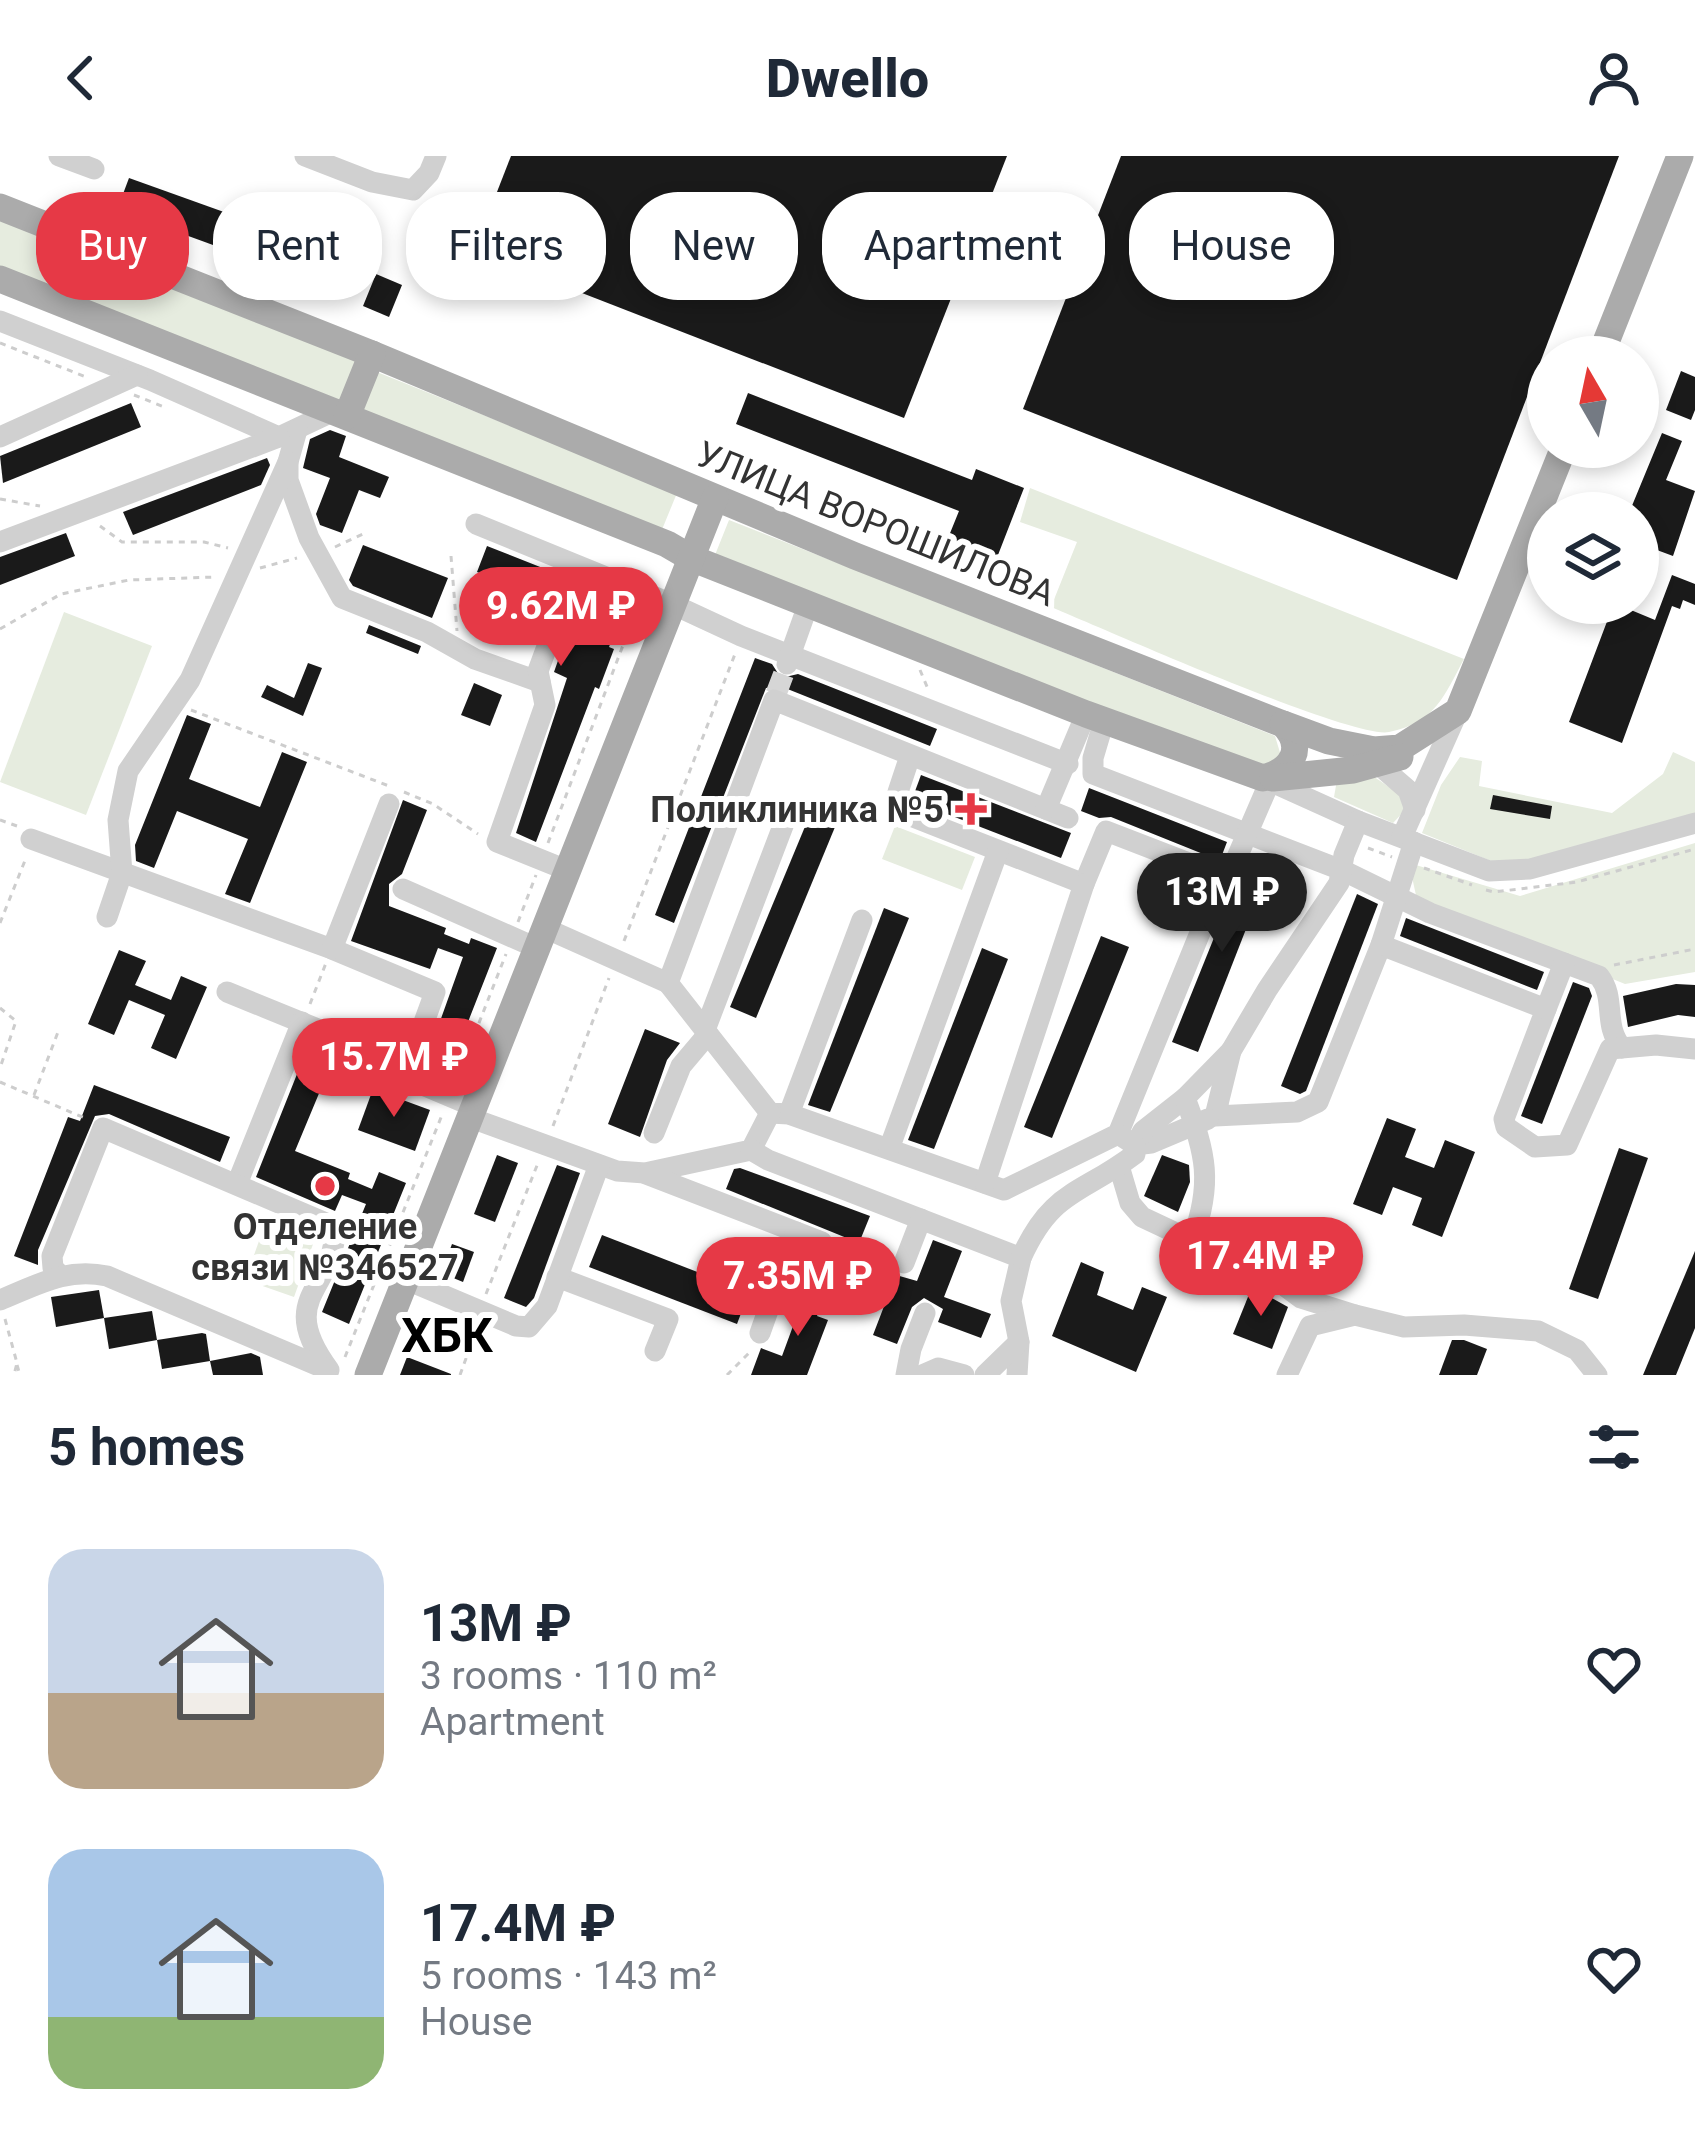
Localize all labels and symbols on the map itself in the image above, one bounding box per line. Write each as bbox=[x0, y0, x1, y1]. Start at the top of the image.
north arrow bbox=[1527, 336, 1659, 468]
street label: УЛИЦА ВОРОШИЛОВА bbox=[690, 433, 1061, 615]
pin: 9.62M ₽ bbox=[450, 567, 672, 669]
place label: Поликлиника №5 bbox=[650, 789, 944, 831]
marker: Поликлиника №5 bbox=[955, 793, 987, 825]
pin: 13M ₽ bbox=[1138, 853, 1306, 955]
pin: 15.7M ₽ bbox=[283, 1018, 505, 1120]
marker: Отделение связи №346527 bbox=[312, 1173, 338, 1199]
place label: Отделение связи №346527 bbox=[191, 1206, 459, 1289]
pin: 17.4M ₽ bbox=[1150, 1217, 1372, 1319]
pin: 7.35M ₽ bbox=[687, 1237, 909, 1339]
district label: ХБК bbox=[401, 1307, 494, 1364]

